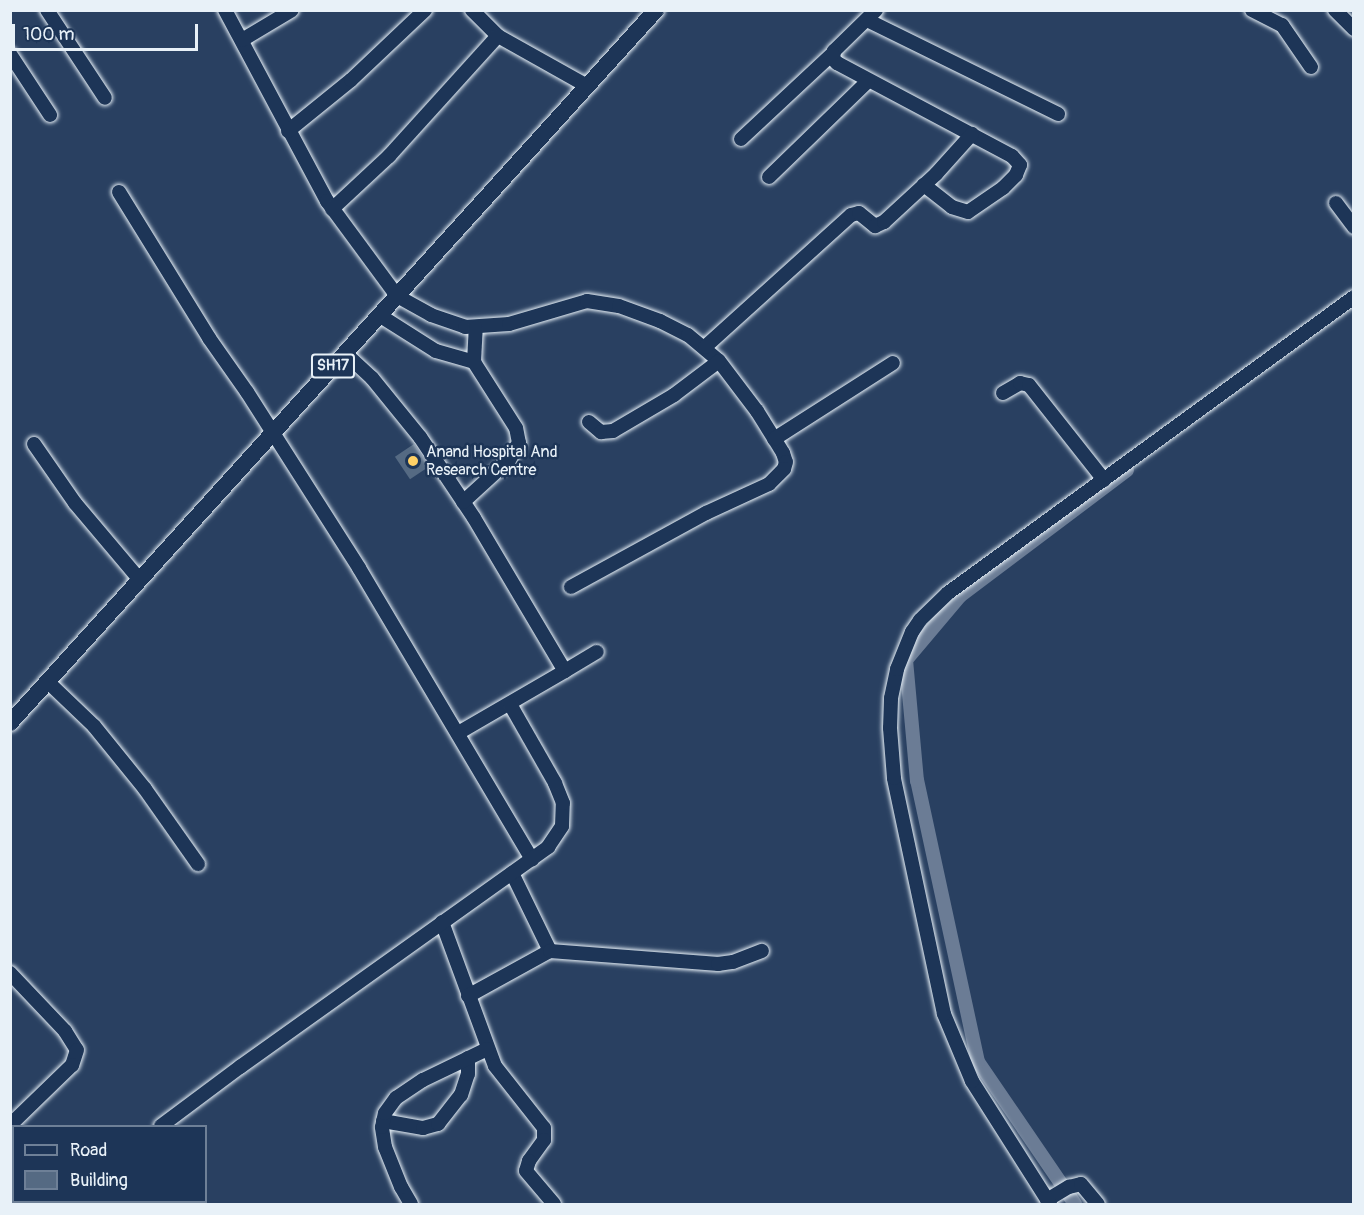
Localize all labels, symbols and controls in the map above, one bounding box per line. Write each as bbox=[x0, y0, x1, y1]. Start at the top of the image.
scale bar bbox=[15, 12, 201, 50]
text: 100 m bbox=[23, 23, 75, 46]
road number: SH17 bbox=[310, 354, 356, 378]
place label: Anand Hospital And Research Centre bbox=[426, 442, 557, 480]
marker: Anand Hospital And Research Centre bbox=[404, 452, 422, 470]
legend bbox=[12, 1125, 207, 1203]
text: Road bbox=[70, 1139, 107, 1162]
text: Building bbox=[70, 1169, 128, 1192]

